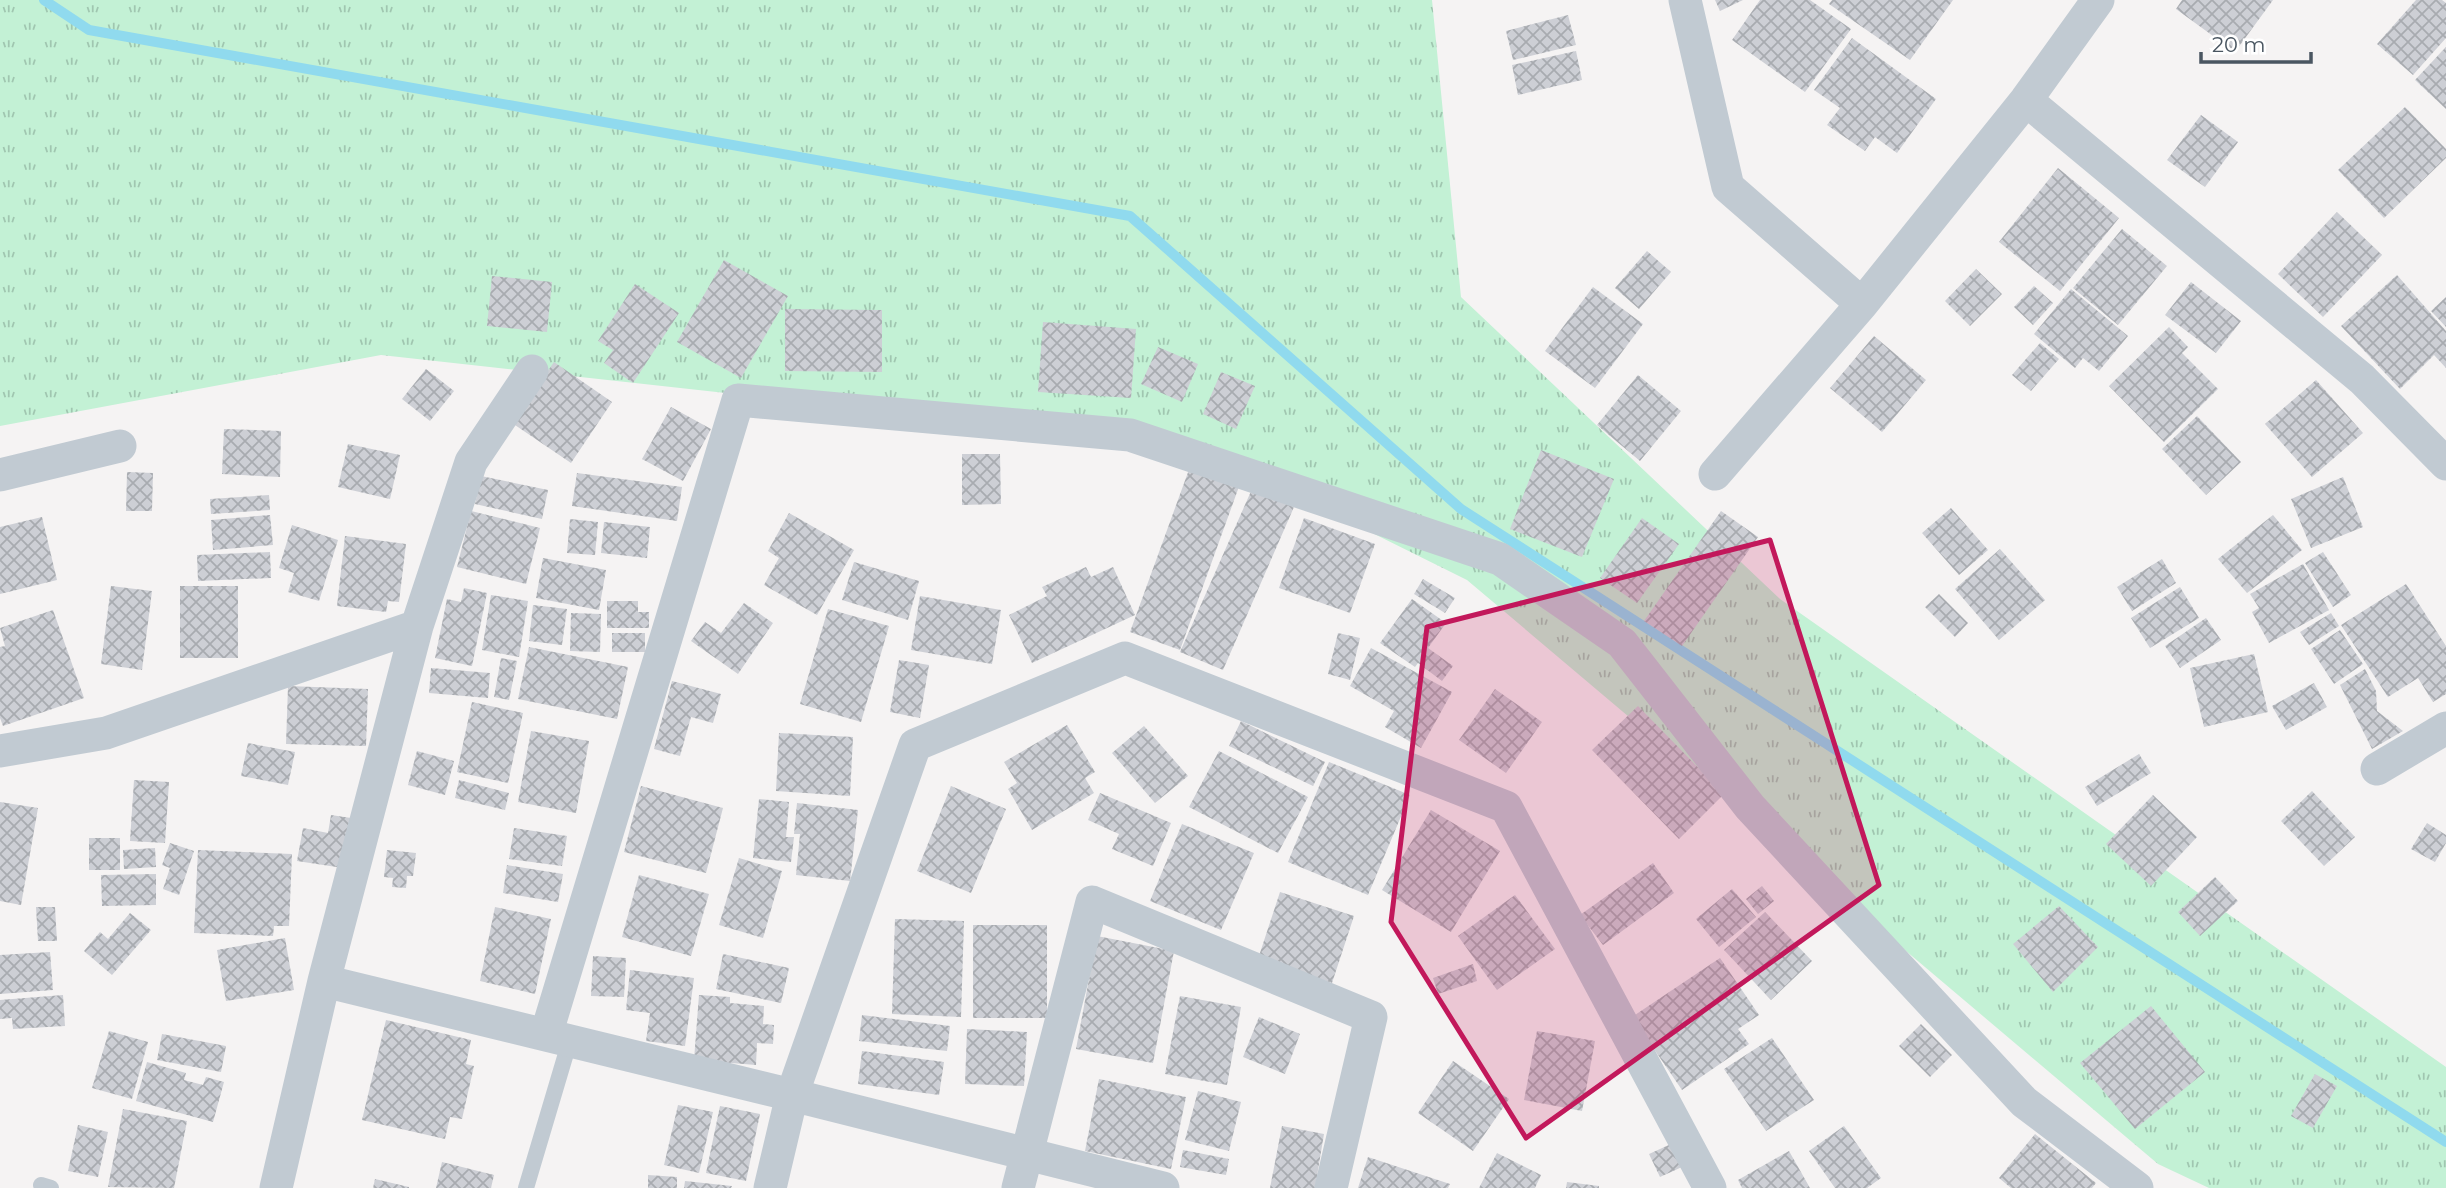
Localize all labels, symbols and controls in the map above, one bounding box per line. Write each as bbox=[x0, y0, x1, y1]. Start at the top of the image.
scale bar bbox=[2201, 21, 2311, 65]
text: 20 m bbox=[2212, 32, 2266, 57]

